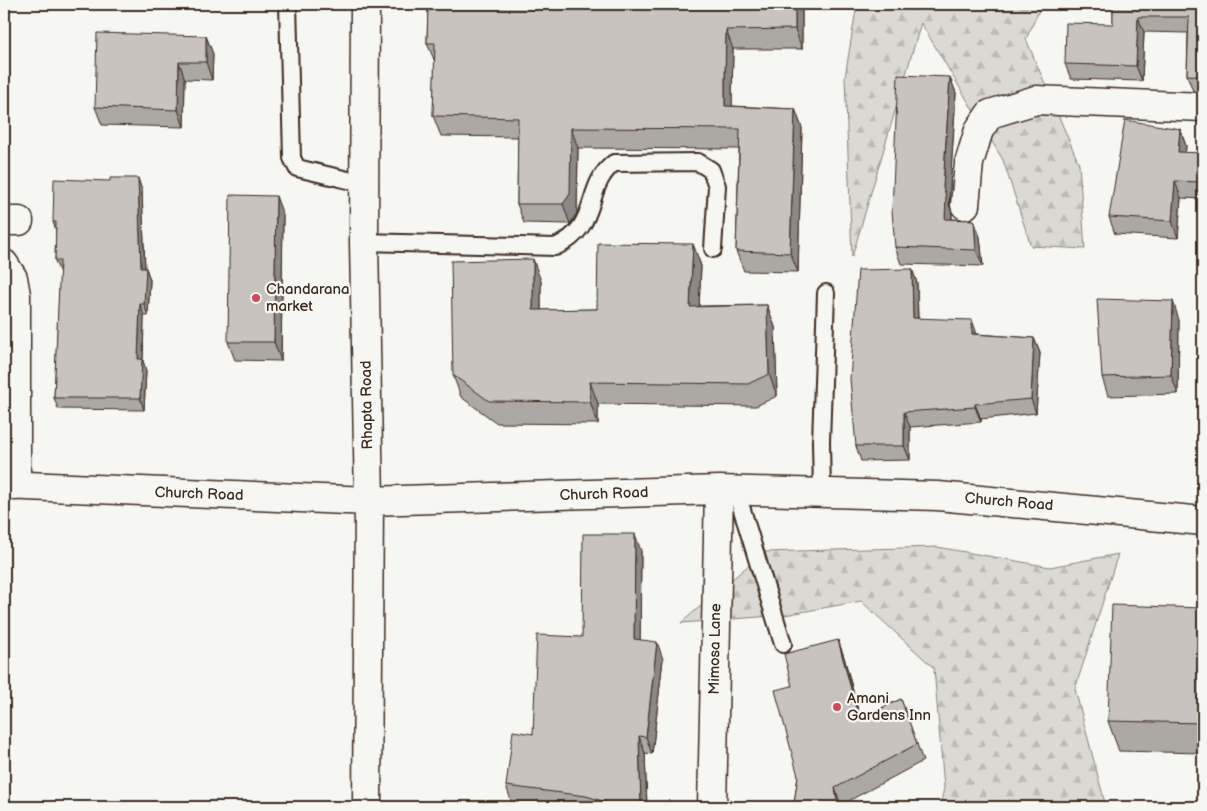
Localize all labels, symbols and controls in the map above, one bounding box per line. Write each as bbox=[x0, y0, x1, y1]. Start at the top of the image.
place label: Chandarana market bbox=[266, 280, 350, 316]
marker: Chandarana market bbox=[250, 292, 262, 304]
street label: Rhapta Road bbox=[357, 360, 377, 450]
street label: Church Road bbox=[154, 483, 244, 505]
street label: Church Road bbox=[559, 483, 649, 505]
street label: Church Road bbox=[964, 489, 1054, 515]
street label: Mimosa Lane bbox=[705, 603, 725, 695]
place label: Amani Gardens Inn bbox=[847, 689, 931, 725]
marker: Amani Gardens Inn bbox=[831, 701, 843, 713]

